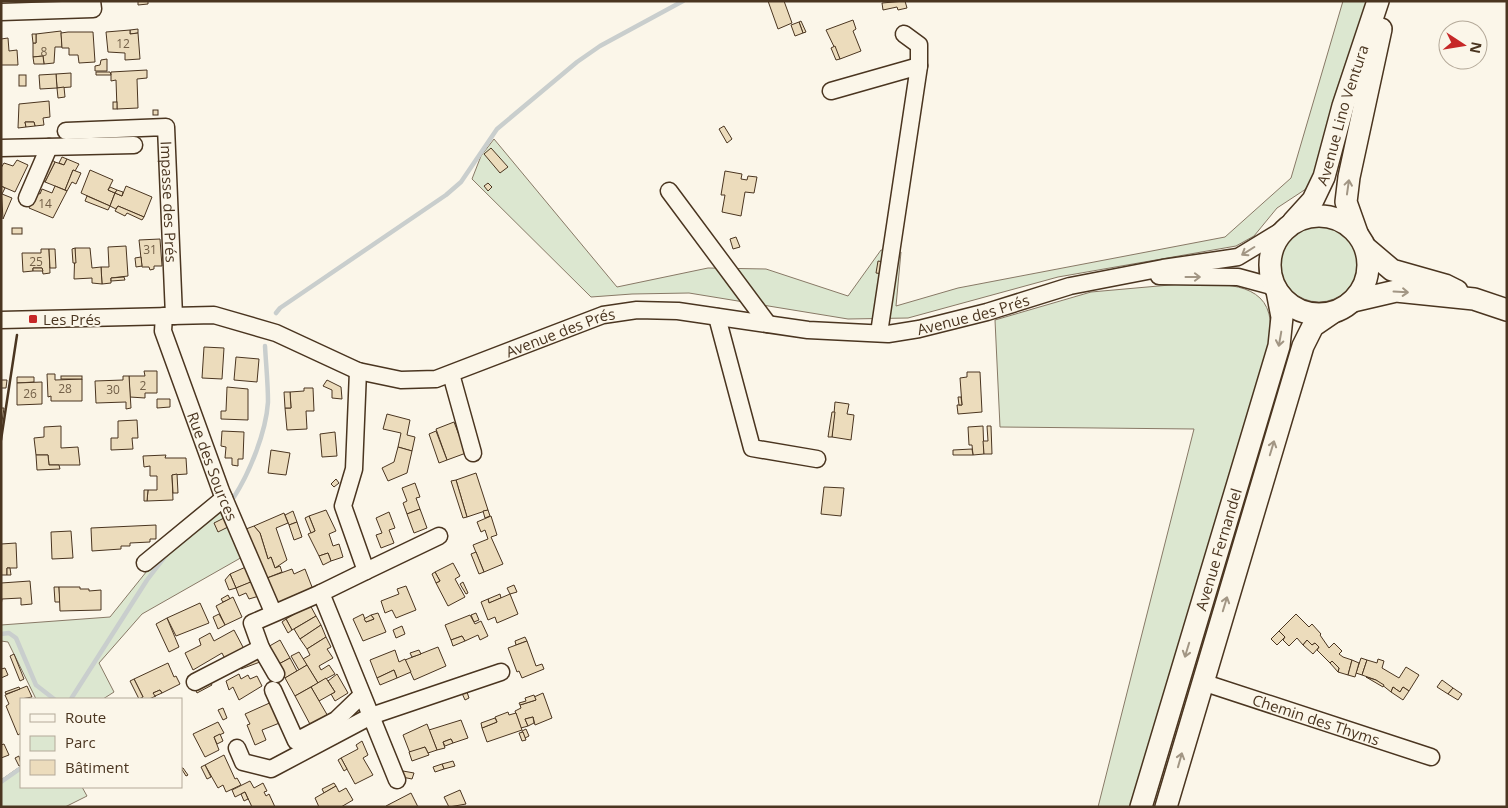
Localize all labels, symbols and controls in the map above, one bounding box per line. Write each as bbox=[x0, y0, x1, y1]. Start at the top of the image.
north arrow bbox=[1438, 20, 1488, 70]
house number: 12 bbox=[116, 35, 130, 52]
text: N bbox=[1466, 40, 1487, 55]
street label: Avenue Lino Ventura bbox=[1312, 42, 1373, 189]
house number: 8 bbox=[41, 43, 48, 60]
street label: Impasse des Prés bbox=[157, 141, 182, 263]
one-way arrow bbox=[1343, 179, 1353, 195]
house number: 14 bbox=[38, 195, 52, 212]
house number: 31 bbox=[143, 241, 157, 258]
one-way arrow bbox=[1241, 247, 1255, 257]
house number: 25 bbox=[29, 253, 43, 270]
one-way arrow bbox=[1184, 272, 1200, 282]
one-way arrow bbox=[1392, 288, 1408, 297]
street label: Avenue des Prés bbox=[915, 289, 1032, 339]
street label: Avenue des Prés bbox=[503, 303, 616, 361]
place label: Les Prés bbox=[43, 309, 101, 329]
marker: Les Prés bbox=[27, 313, 39, 325]
one-way arrow bbox=[1275, 331, 1285, 347]
house number: 2 bbox=[140, 377, 147, 394]
house number: 28 bbox=[58, 380, 72, 397]
house number: 30 bbox=[106, 381, 120, 398]
house number: 26 bbox=[23, 385, 37, 402]
street label: Rue des Sources bbox=[183, 409, 243, 524]
one-way arrow bbox=[1267, 441, 1277, 457]
street label: Avenue Fernandel bbox=[1190, 486, 1246, 613]
one-way arrow bbox=[1221, 596, 1231, 612]
one-way arrow bbox=[1181, 642, 1191, 658]
street label: Chemin des Thyms bbox=[1250, 689, 1382, 749]
legend bbox=[20, 698, 182, 788]
text: Route bbox=[65, 707, 106, 727]
text: Parc bbox=[65, 732, 96, 752]
one-way arrow bbox=[1175, 752, 1185, 768]
text: Bâtiment bbox=[65, 757, 129, 777]

